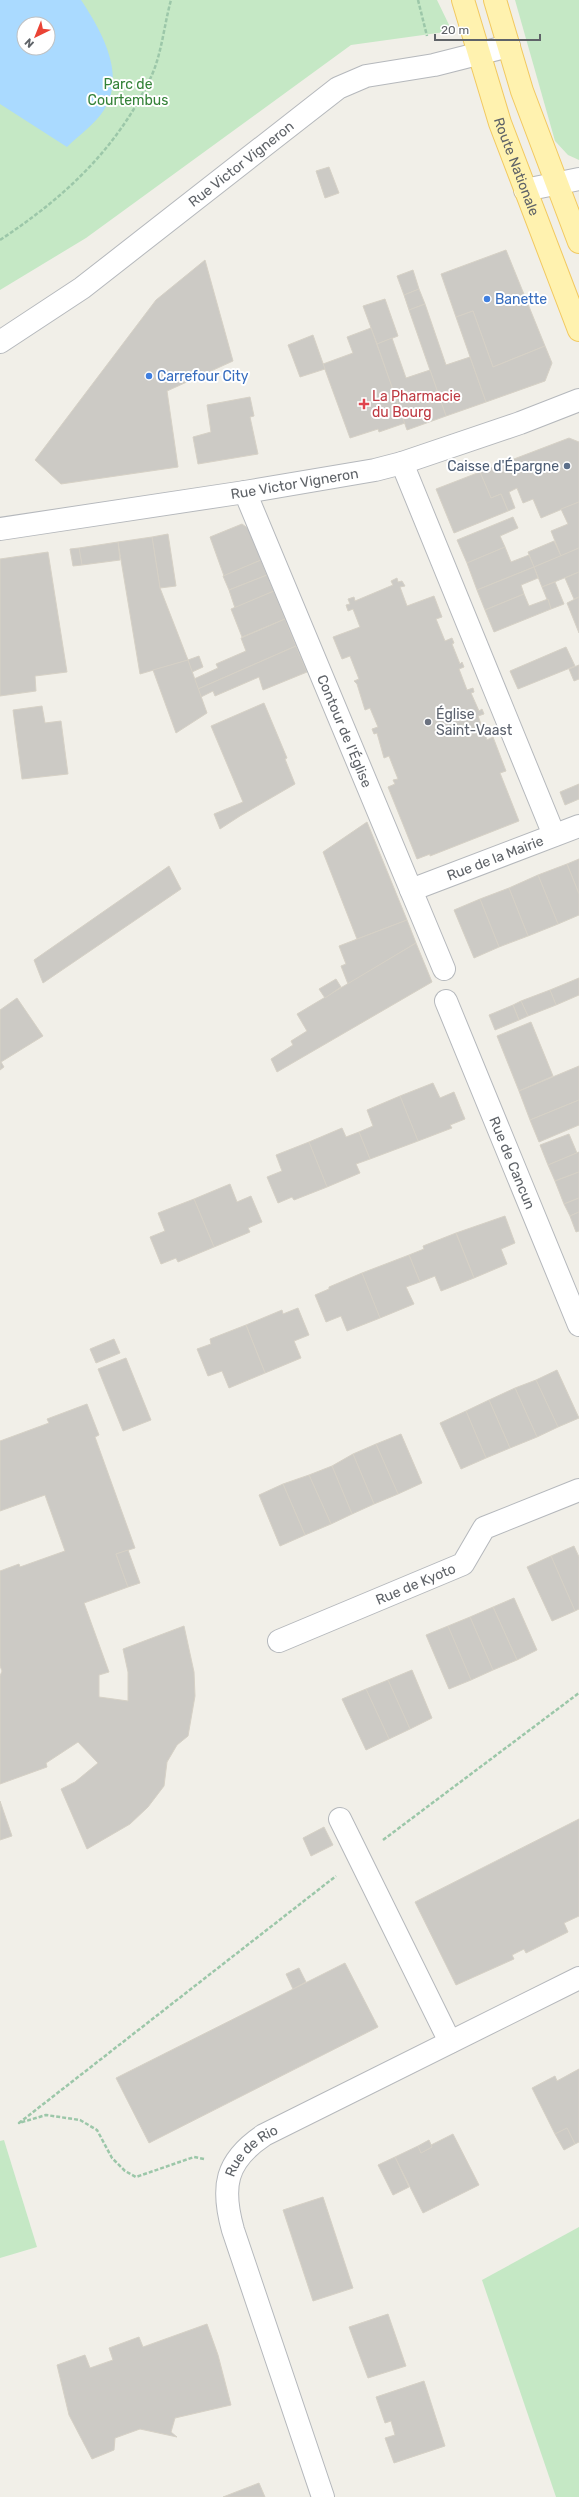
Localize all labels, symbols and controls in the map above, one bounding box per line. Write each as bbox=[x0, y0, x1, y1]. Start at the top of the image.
north arrow bbox=[16, 16, 56, 56]
scale bar bbox=[435, 16, 540, 42]
text: 20 m bbox=[441, 23, 469, 37]
text: N bbox=[22, 35, 37, 50]
park label: Parc de Courtembus bbox=[88, 76, 168, 109]
street label: Route Nationale bbox=[490, 115, 543, 218]
street label: Rue Victor Vigneron bbox=[185, 117, 297, 210]
place label: Banette bbox=[495, 291, 547, 308]
marker: Banette bbox=[482, 294, 492, 304]
place label: Carrefour City bbox=[157, 368, 249, 385]
marker: Carrefour City bbox=[144, 371, 154, 381]
place label: La Pharmacie du Bourg bbox=[372, 388, 461, 421]
marker: La Pharmacie du Bourg bbox=[359, 399, 369, 409]
place label: Caisse d'Épargne bbox=[447, 457, 559, 475]
marker: Caisse d'Épargne bbox=[562, 461, 572, 471]
street label: Rue Victor Vigneron bbox=[229, 464, 360, 503]
street label: Contour de l'Église bbox=[314, 672, 376, 790]
place label: Église Saint-Vaast bbox=[436, 705, 513, 739]
marker: Église Saint-Vaast bbox=[423, 717, 433, 727]
street label: Rue de la Mairie bbox=[444, 832, 546, 884]
street label: Rue de Cancun bbox=[486, 1114, 539, 1212]
street label: Rue de Kyoto bbox=[373, 1560, 458, 1608]
street label: Rue de Rio bbox=[221, 2121, 281, 2179]

